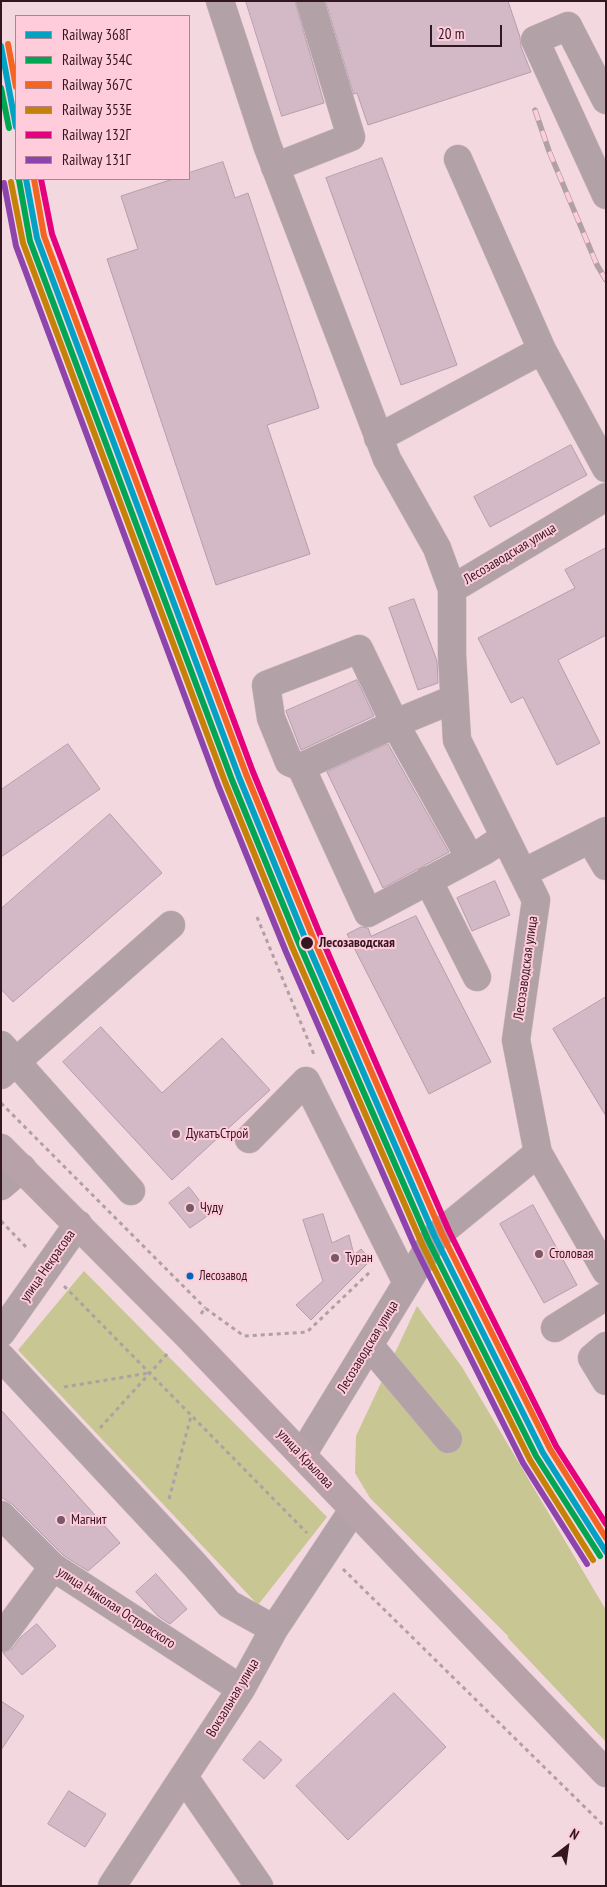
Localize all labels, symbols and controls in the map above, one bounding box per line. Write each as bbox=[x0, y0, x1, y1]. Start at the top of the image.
legend bbox=[15, 15, 190, 180]
scale bar bbox=[432, 15, 504, 47]
text: 20 m bbox=[438, 24, 464, 43]
text: Railway 368Г bbox=[62, 25, 131, 44]
text: Railway 354С bbox=[62, 50, 132, 69]
text: Railway 367С bbox=[62, 75, 132, 94]
text: Railway 353Е bbox=[62, 100, 132, 119]
text: Railway 132Г bbox=[62, 125, 131, 144]
text: Railway 131Г bbox=[62, 150, 131, 169]
street label: Лесозаводская улица bbox=[461, 520, 559, 588]
street label: Лесозаводская улица bbox=[510, 915, 542, 1021]
marker: Лесозаводская bbox=[299, 935, 315, 951]
place label: Лесозаводская bbox=[319, 935, 395, 951]
place label: ДукатъСтрой bbox=[186, 1126, 248, 1142]
marker: ДукатъСтрой bbox=[170, 1128, 182, 1140]
place label: Чуду bbox=[200, 1200, 223, 1216]
marker: Чуду bbox=[184, 1202, 196, 1214]
street label: улица Некрасова bbox=[17, 1227, 79, 1305]
place label: Столовая bbox=[549, 1246, 593, 1262]
marker: Столовая bbox=[533, 1248, 545, 1260]
place label: Туран bbox=[345, 1250, 373, 1266]
marker: Туран bbox=[329, 1252, 341, 1264]
place label: Лесозавод bbox=[199, 1268, 247, 1284]
marker: Лесозавод bbox=[185, 1271, 195, 1281]
street label: Лесозаводская улица bbox=[334, 1298, 402, 1396]
street label: улица Крылова bbox=[273, 1426, 337, 1492]
place label: Магнит bbox=[71, 1512, 106, 1528]
marker: Магнит bbox=[55, 1514, 67, 1526]
street label: улица Николая Островского bbox=[54, 1564, 178, 1652]
street label: Вокзальная улица bbox=[203, 1656, 263, 1740]
north arrow bbox=[542, 1822, 592, 1872]
text: N bbox=[567, 1824, 582, 1844]

